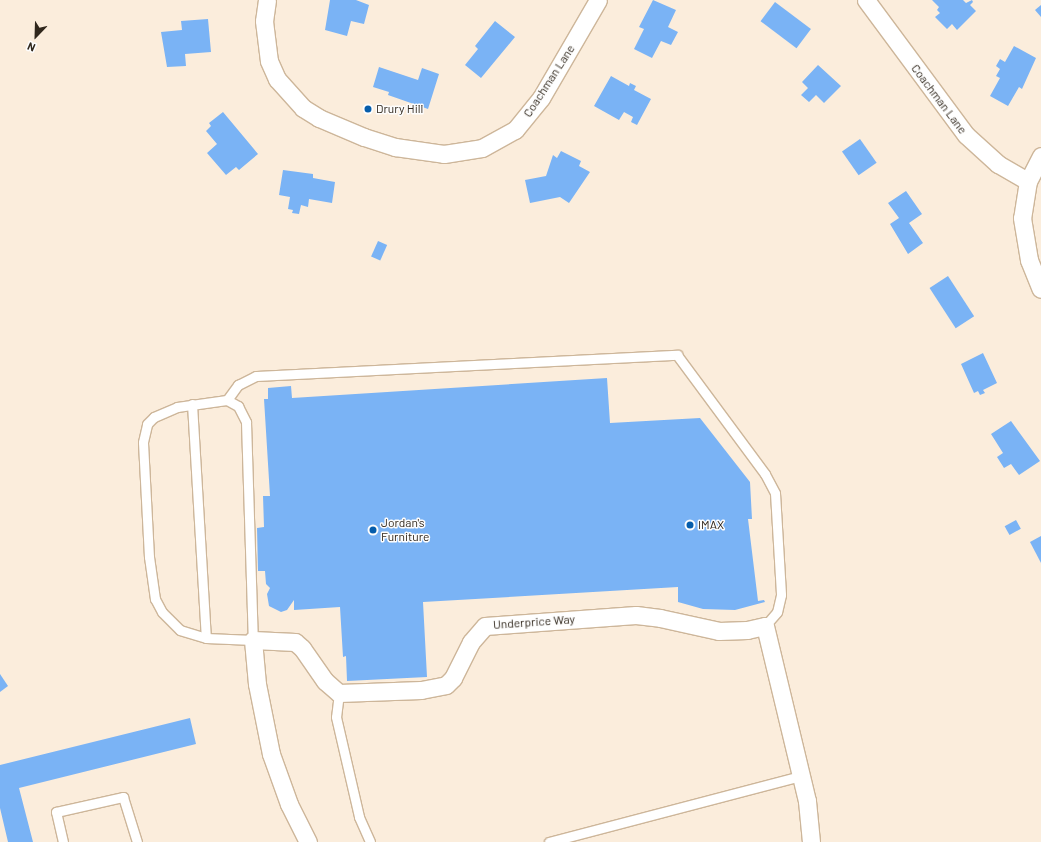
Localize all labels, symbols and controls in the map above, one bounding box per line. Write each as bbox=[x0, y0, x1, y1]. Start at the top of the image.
north arrow bbox=[16, 16, 56, 56]
text: N bbox=[25, 40, 37, 55]
street label: Coachman Lane bbox=[520, 42, 578, 120]
street label: Coachman Lane bbox=[908, 61, 970, 137]
place label: Drury Hill bbox=[376, 102, 423, 116]
marker: Drury Hill bbox=[363, 104, 373, 114]
place label: Jordan's Furniture bbox=[381, 516, 429, 544]
place label: IMAX bbox=[698, 518, 724, 532]
marker: IMAX bbox=[685, 520, 695, 530]
marker: Jordan's Furniture bbox=[368, 525, 378, 535]
street label: Underprice Way bbox=[493, 612, 575, 632]

